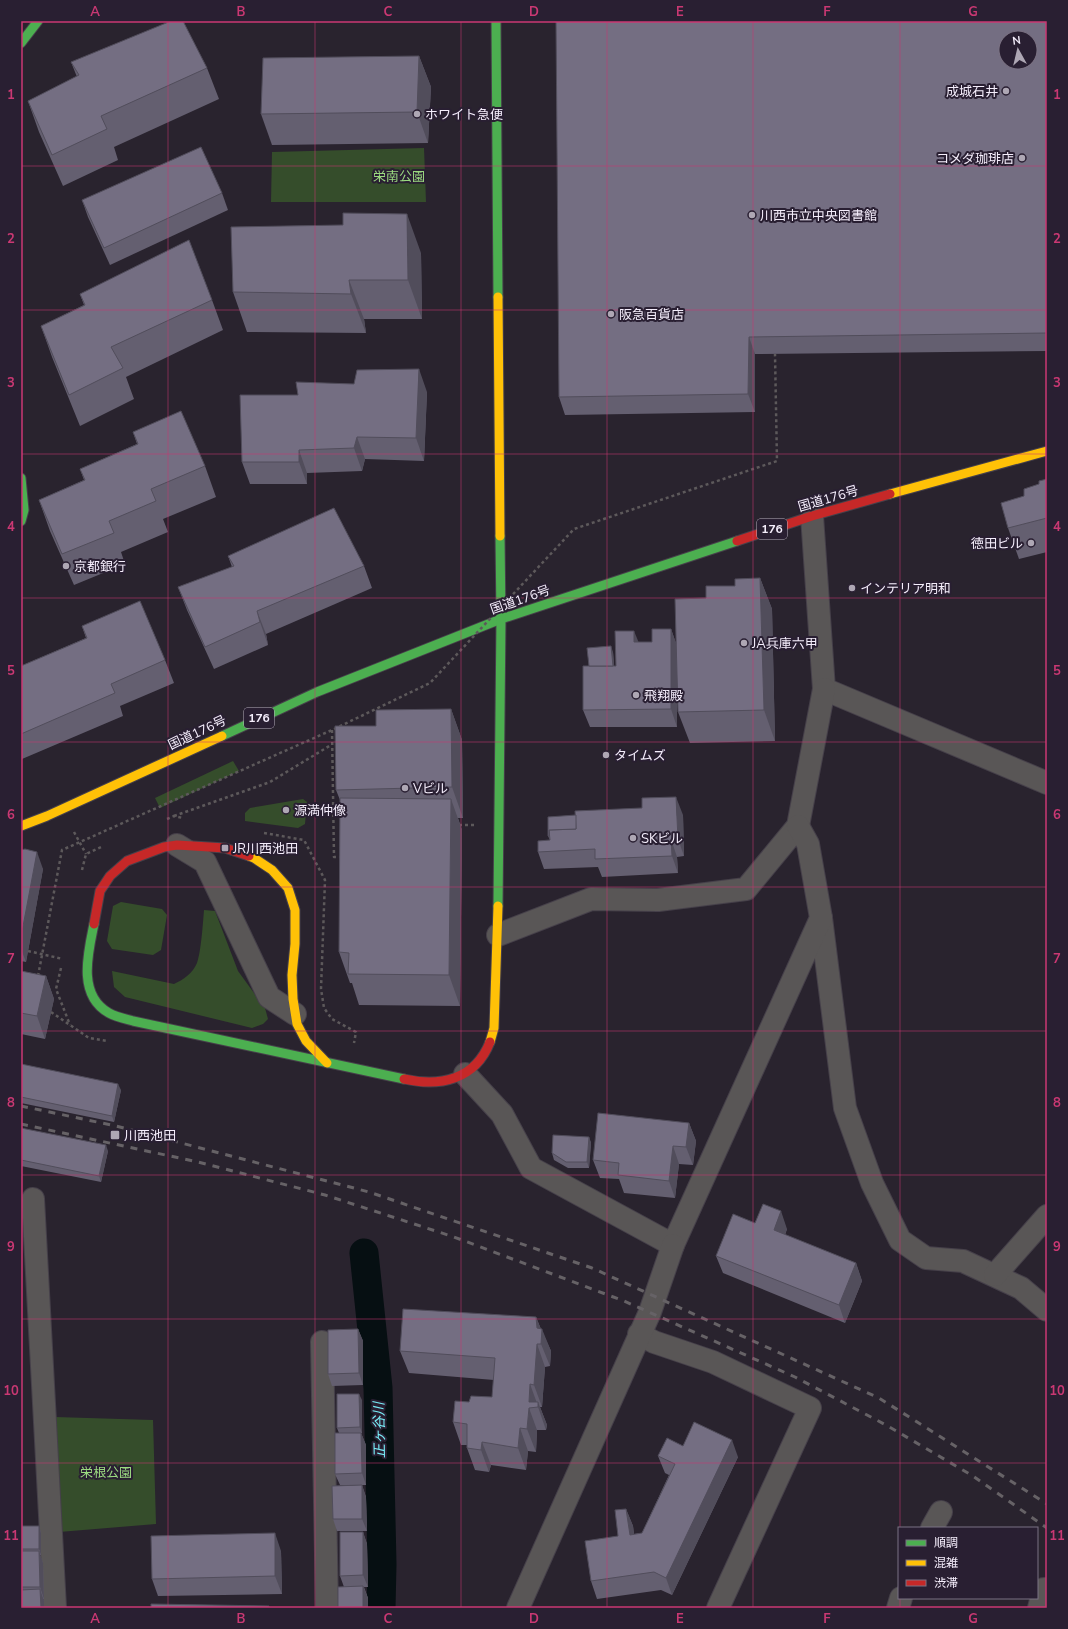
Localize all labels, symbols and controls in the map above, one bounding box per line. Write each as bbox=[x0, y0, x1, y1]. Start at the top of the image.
text: A bbox=[90, 3, 100, 21]
text: B bbox=[237, 3, 246, 21]
text: C bbox=[384, 3, 393, 21]
text: D bbox=[529, 3, 539, 21]
text: E bbox=[676, 3, 684, 21]
text: F bbox=[823, 3, 831, 21]
text: G bbox=[968, 3, 978, 21]
north arrow bbox=[998, 30, 1038, 70]
text: N bbox=[1012, 33, 1022, 49]
place label: 成城石井 bbox=[946, 83, 998, 101]
text: 1 bbox=[7, 86, 15, 104]
marker: 成城石井 bbox=[1001, 86, 1011, 96]
text: 1 bbox=[1053, 86, 1061, 104]
place label: ホワイト急便 bbox=[425, 106, 503, 124]
marker: ホワイト急便 bbox=[412, 109, 422, 119]
place label: コメダ珈琲店 bbox=[936, 150, 1014, 168]
marker: コメダ珈琲店 bbox=[1017, 153, 1027, 163]
park label: 栄南公園 bbox=[373, 168, 425, 186]
place label: 川西市立中央図書館 bbox=[760, 207, 877, 225]
marker: 川西市立中央図書館 bbox=[747, 210, 757, 220]
text: 2 bbox=[7, 230, 15, 248]
text: 2 bbox=[1053, 230, 1061, 248]
place label: 阪急百貨店 bbox=[619, 306, 684, 324]
marker: 阪急百貨店 bbox=[606, 309, 616, 319]
text: 3 bbox=[7, 374, 15, 392]
text: 3 bbox=[1053, 374, 1061, 392]
street label: 国道176号 bbox=[796, 482, 861, 516]
text: 4 bbox=[7, 518, 15, 536]
text: 4 bbox=[1053, 518, 1061, 536]
road number: 176 bbox=[757, 519, 787, 539]
place label: 徳田ビル bbox=[971, 535, 1023, 553]
marker: 徳田ビル bbox=[1026, 538, 1036, 548]
place label: 京都銀行 bbox=[74, 558, 126, 576]
marker: 京都銀行 bbox=[61, 561, 71, 571]
place label: インテリア明和 bbox=[860, 580, 951, 598]
street label: 国道176号 bbox=[488, 581, 553, 619]
marker: インテリア明和 bbox=[847, 583, 857, 593]
place label: JA兵庫六甲 bbox=[751, 635, 818, 653]
marker: JA兵庫六甲 bbox=[739, 638, 749, 648]
text: 5 bbox=[7, 662, 15, 680]
text: 5 bbox=[1053, 662, 1061, 680]
place label: 飛翔殿 bbox=[644, 687, 683, 705]
marker: 飛翔殿 bbox=[631, 690, 641, 700]
road number: 176 bbox=[244, 708, 274, 728]
street label: 国道176号 bbox=[165, 712, 230, 754]
place label: タイムズ bbox=[614, 747, 666, 765]
marker: タイムズ bbox=[601, 750, 611, 760]
place label: Vビル bbox=[412, 780, 448, 798]
marker: Vビル bbox=[400, 783, 410, 793]
place label: 源満仲像 bbox=[294, 802, 346, 820]
marker: 源満仲像 bbox=[281, 805, 291, 815]
text: 6 bbox=[7, 806, 15, 824]
text: 6 bbox=[1053, 806, 1061, 824]
place label: SKビル bbox=[641, 830, 683, 848]
marker: SKビル bbox=[628, 833, 638, 843]
place label: JR川西池田 bbox=[232, 840, 298, 858]
marker: JR川西池田 bbox=[220, 843, 230, 853]
text: 7 bbox=[7, 950, 15, 968]
text: 7 bbox=[1053, 950, 1061, 968]
text: 8 bbox=[7, 1094, 15, 1112]
text: 8 bbox=[1053, 1094, 1061, 1112]
place label: 川西池田 bbox=[124, 1127, 176, 1145]
marker: 川西池田 bbox=[109, 1129, 121, 1141]
text: 9 bbox=[7, 1238, 15, 1256]
text: 9 bbox=[1053, 1238, 1061, 1256]
text: 10 bbox=[3, 1382, 19, 1400]
text: 10 bbox=[1049, 1382, 1065, 1400]
water label: 正ヶ谷川 bbox=[369, 1400, 389, 1458]
park label: 栄根公園 bbox=[80, 1464, 132, 1482]
text: 11 bbox=[3, 1527, 19, 1545]
legend bbox=[898, 1527, 1038, 1599]
text: 11 bbox=[1049, 1527, 1065, 1545]
text: 順調 bbox=[934, 1535, 958, 1551]
text: 混雑 bbox=[934, 1555, 958, 1571]
text: 渋滞 bbox=[934, 1575, 958, 1591]
text: A bbox=[90, 1610, 100, 1628]
text: B bbox=[237, 1610, 246, 1628]
text: C bbox=[384, 1610, 393, 1628]
text: D bbox=[529, 1610, 539, 1628]
text: E bbox=[676, 1610, 684, 1628]
text: F bbox=[823, 1610, 831, 1628]
text: G bbox=[968, 1610, 978, 1628]

